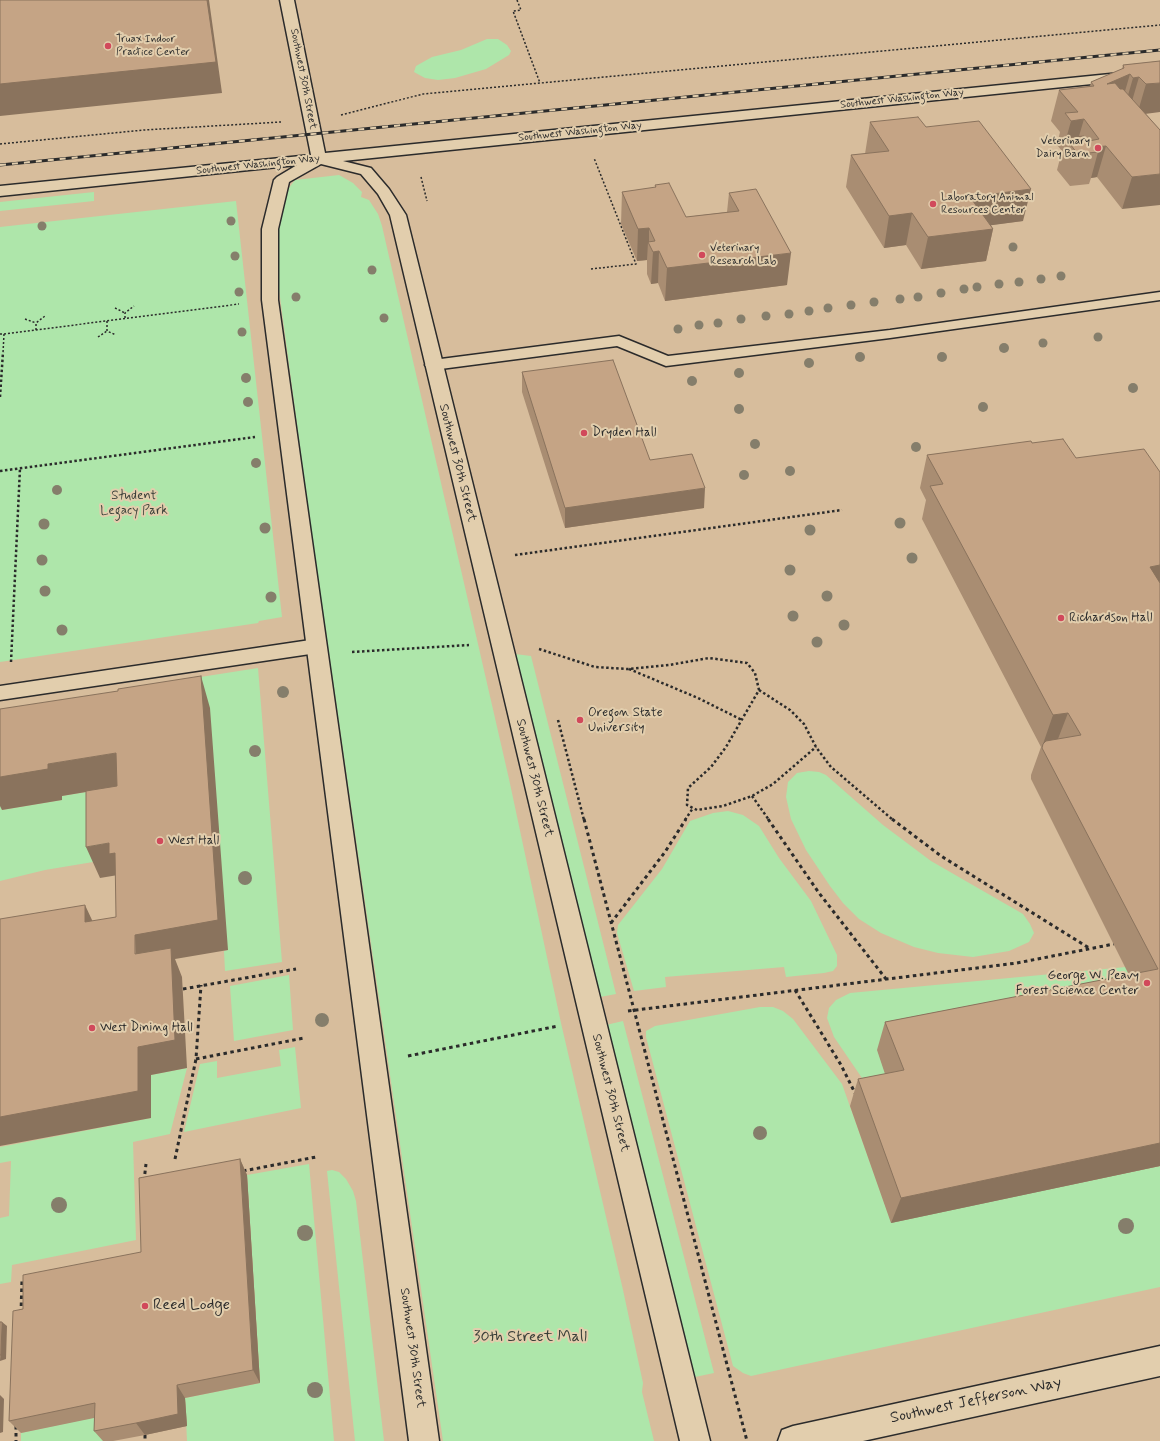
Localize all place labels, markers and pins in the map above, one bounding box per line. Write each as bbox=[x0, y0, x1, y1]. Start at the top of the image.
place label: Truax Indoor Practice Center bbox=[116, 33, 190, 59]
marker: Truax Indoor Practice Center bbox=[103, 41, 113, 51]
place label: Veterinary Dairy Barn bbox=[1036, 135, 1090, 161]
marker: Veterinary Dairy Barn bbox=[1093, 143, 1103, 153]
place label: Laboratory Animal Resources Center bbox=[941, 191, 1033, 217]
marker: Laboratory Animal Resources Center bbox=[928, 199, 938, 209]
place label: Veterinary Research Lab bbox=[710, 242, 776, 268]
marker: Veterinary Research Lab bbox=[697, 250, 707, 260]
place label: Dryden Hall bbox=[592, 425, 656, 441]
marker: Dryden Hall bbox=[579, 428, 589, 438]
place label: Richardson Hall bbox=[1069, 610, 1152, 626]
marker: Richardson Hall bbox=[1056, 613, 1066, 623]
place label: Oregon State University bbox=[588, 705, 663, 736]
marker: Oregon State University bbox=[575, 715, 585, 725]
place label: West Hall bbox=[168, 833, 219, 849]
marker: West Hall bbox=[155, 836, 165, 846]
place label: George W. Peavy Forest Science Center bbox=[1016, 968, 1139, 999]
marker: George W. Peavy Forest Science Center bbox=[1142, 978, 1152, 988]
place label: West Dining Hall bbox=[100, 1020, 193, 1036]
marker: West Dining Hall bbox=[87, 1023, 97, 1033]
place label: Reed Lodge bbox=[153, 1296, 230, 1316]
marker: Reed Lodge bbox=[140, 1301, 150, 1311]

